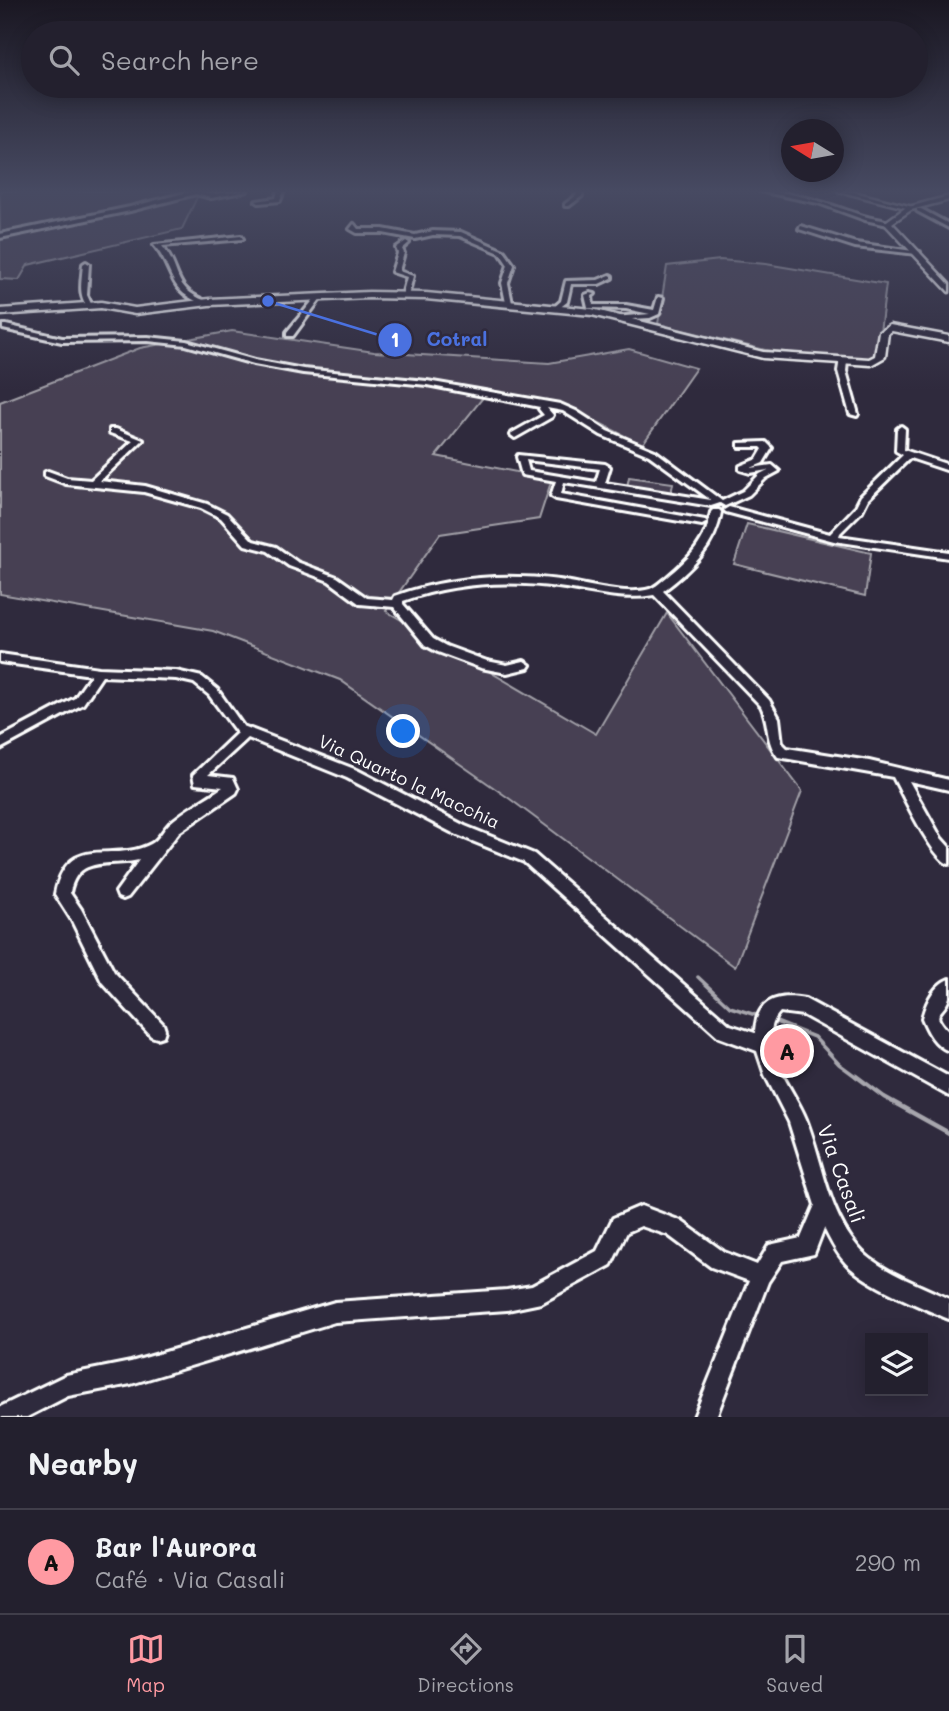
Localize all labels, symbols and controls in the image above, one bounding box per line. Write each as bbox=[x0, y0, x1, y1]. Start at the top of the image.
search box bbox=[21, 21, 928, 98]
icon: search bbox=[45, 41, 83, 79]
text: Search here bbox=[101, 43, 259, 77]
north arrow bbox=[781, 119, 844, 182]
callout: Cotral bbox=[377, 320, 501, 360]
text: 1 bbox=[390, 325, 400, 352]
text: Cotral bbox=[427, 326, 487, 351]
your location bbox=[386, 714, 420, 748]
street label: Via Quarto la Macchia bbox=[315, 728, 504, 834]
pin: A bbox=[764, 1025, 810, 1077]
street label: Via Casali bbox=[812, 1121, 873, 1226]
map controls bbox=[865, 1333, 928, 1396]
button: layers bbox=[865, 1333, 928, 1396]
text: Nearby bbox=[28, 1443, 138, 1483]
text: Bar l'Aurora bbox=[95, 1530, 257, 1564]
text: A bbox=[43, 1547, 59, 1577]
text: 290 m bbox=[855, 1547, 921, 1577]
text: Café · Via Casali bbox=[95, 1564, 285, 1594]
tab: Map bbox=[126, 1630, 165, 1697]
tab: Directions bbox=[417, 1630, 514, 1697]
tab: Saved bbox=[766, 1630, 823, 1697]

